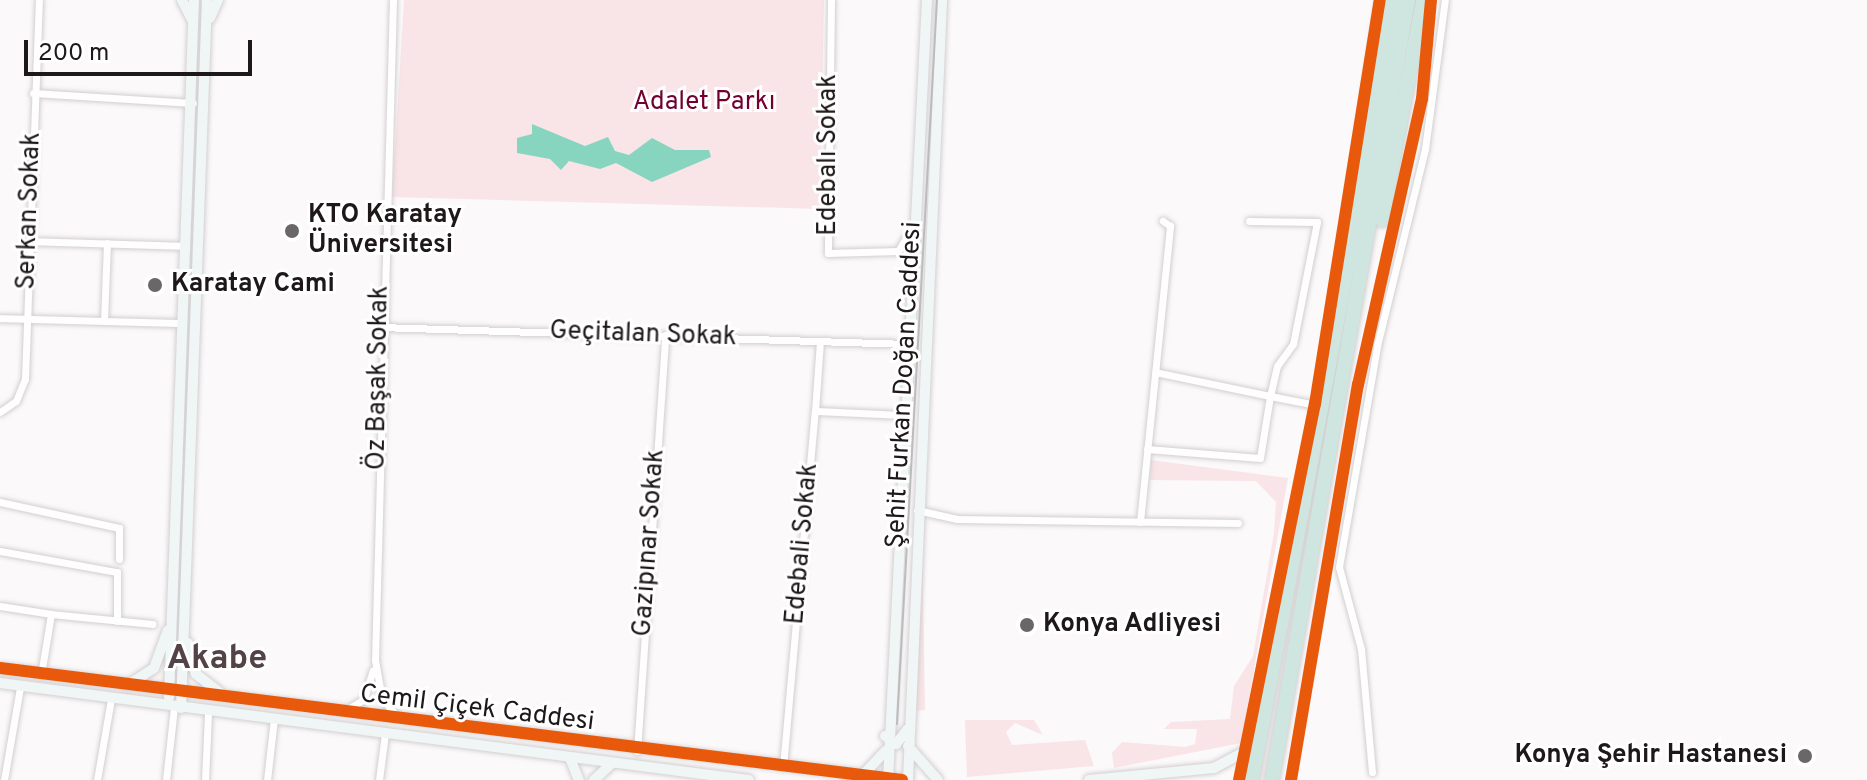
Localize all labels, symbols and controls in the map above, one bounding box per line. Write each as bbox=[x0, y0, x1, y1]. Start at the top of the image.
scale bar bbox=[28, 24, 256, 74]
text: 200 m bbox=[38, 39, 109, 69]
street label: Edebalı Sokak bbox=[813, 74, 845, 236]
park label: Adalet Parkı bbox=[633, 87, 775, 119]
street label: Serkan Sokak bbox=[12, 132, 48, 290]
place label: KTO Karatay Üniversitesi bbox=[308, 200, 462, 262]
street label: Şehit Furkan Doğan Caddesi bbox=[881, 221, 929, 549]
marker: KTO Karatay Üniversitesi bbox=[283, 222, 301, 240]
place label: Karatay Cami bbox=[171, 269, 335, 301]
marker: Karatay Cami bbox=[146, 276, 164, 294]
street label: Öz Başak Sokak bbox=[362, 285, 396, 471]
street label: Geçitalan Sokak bbox=[549, 316, 737, 354]
street label: Gazipınar Sokak bbox=[628, 448, 672, 638]
street label: Edebali Sokak bbox=[780, 462, 826, 626]
place label: Konya Adliyesi bbox=[1043, 609, 1222, 641]
marker: Konya Adliyesi bbox=[1018, 616, 1036, 634]
district label: Akabe bbox=[167, 640, 267, 680]
street label: Cemil Çiçek Caddesi bbox=[358, 679, 596, 739]
place label: Konya Şehir Hastanesi bbox=[1515, 740, 1787, 772]
marker: Konya Şehir Hastanesi bbox=[1794, 745, 1816, 767]

